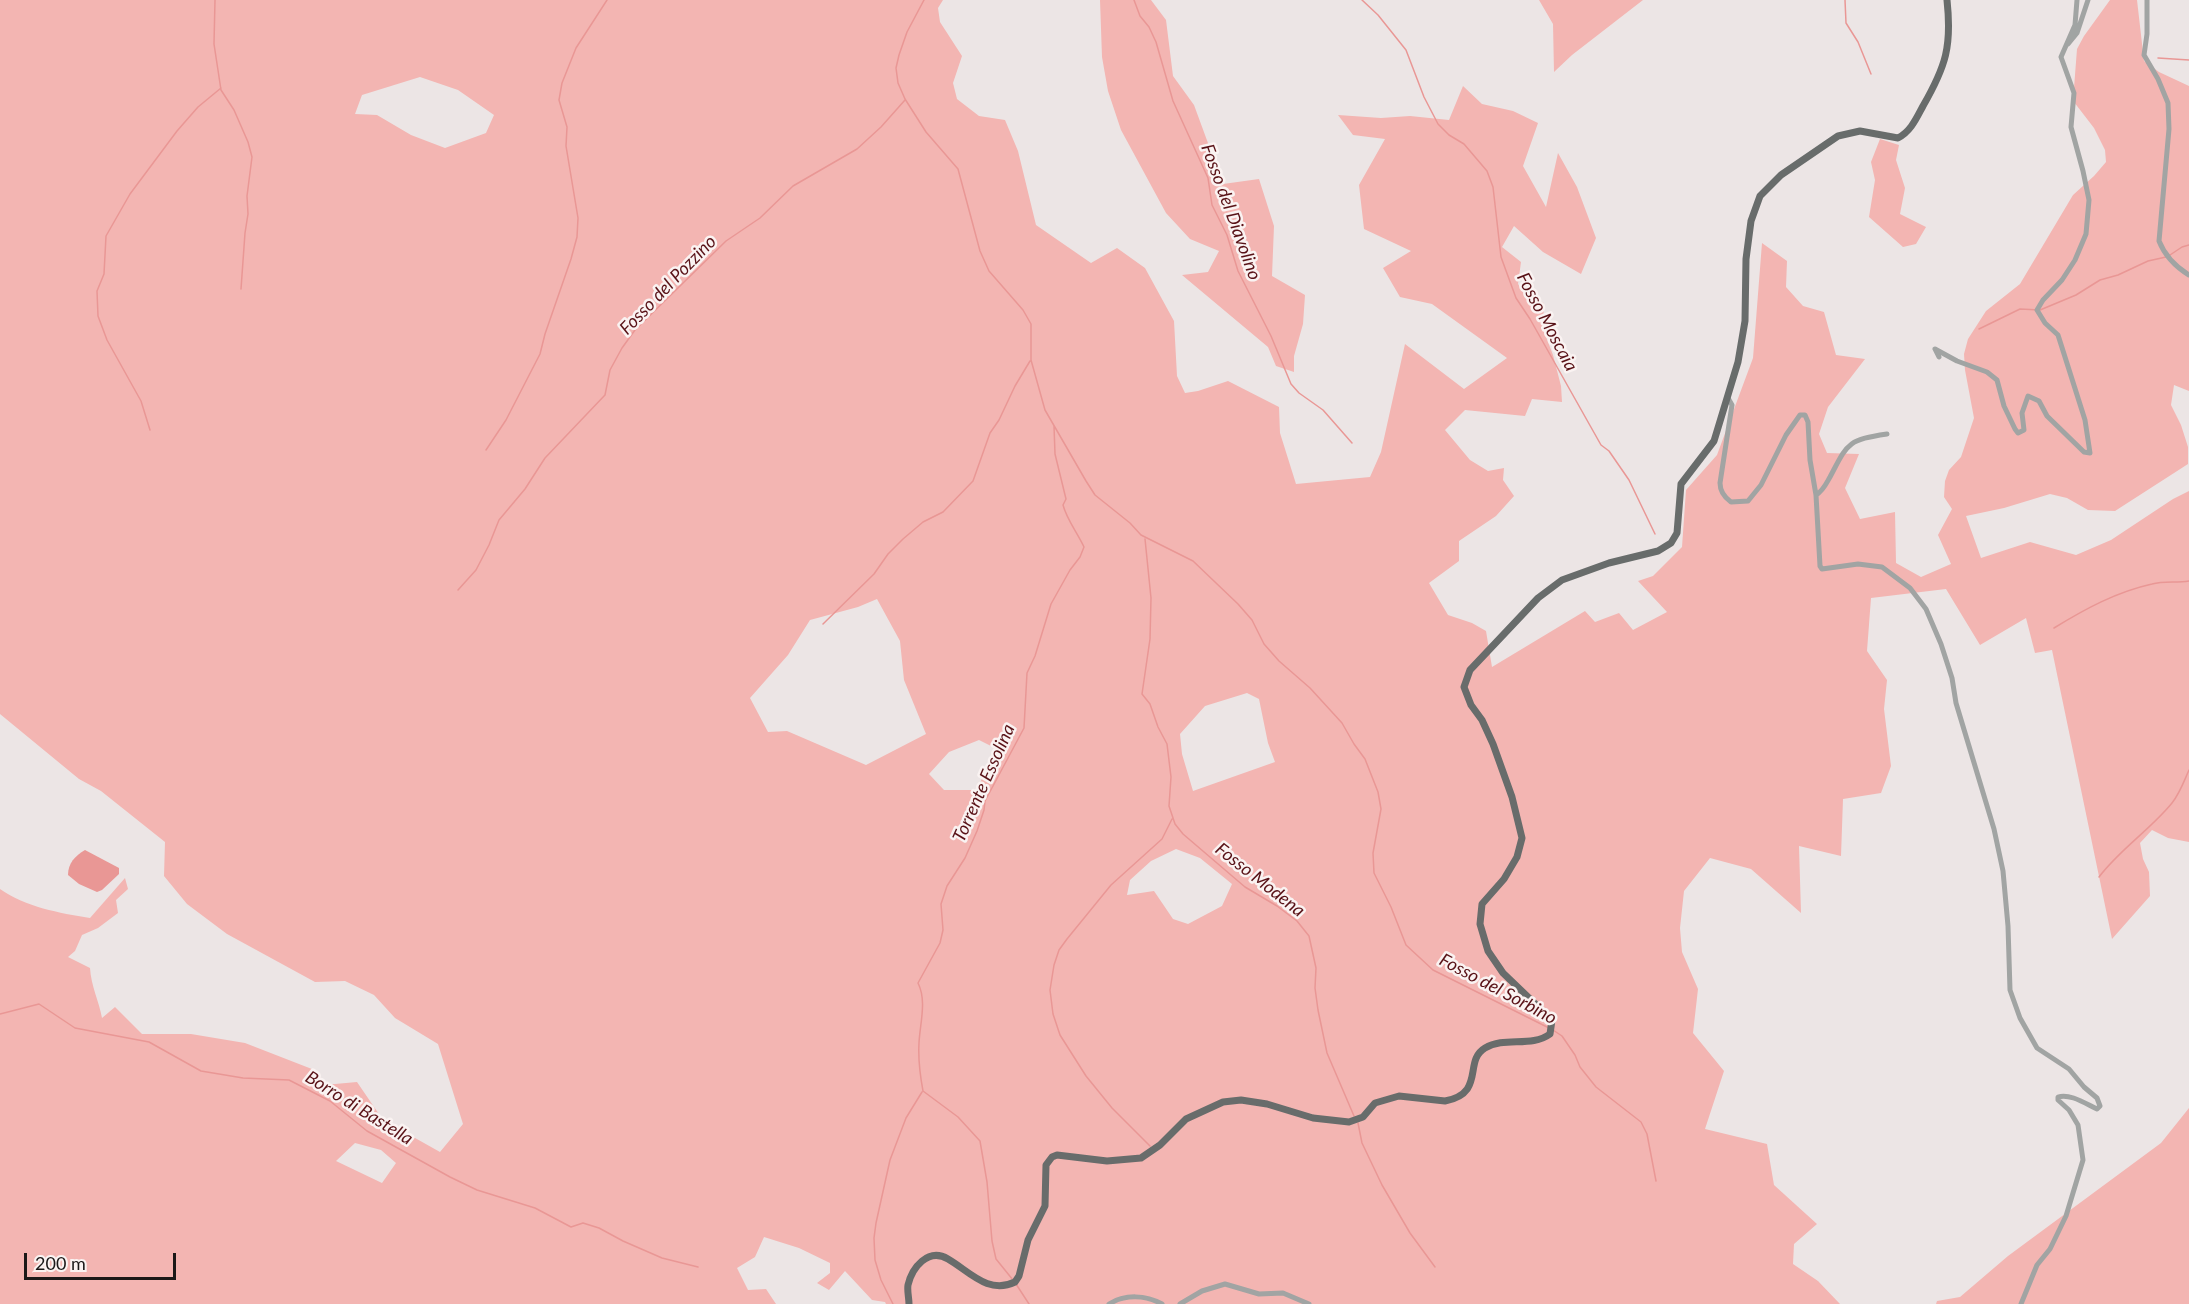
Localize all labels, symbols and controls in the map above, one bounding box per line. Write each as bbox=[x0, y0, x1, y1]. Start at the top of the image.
water label: Fosso del Diavolino bbox=[1196, 141, 1266, 283]
water label: Fosso del Pozzino bbox=[615, 231, 721, 339]
water label: Fosso Moscaia bbox=[1512, 269, 1582, 375]
water label: Torrente Essolina bbox=[948, 721, 1020, 845]
water label: Fosso Modena bbox=[1211, 838, 1309, 922]
water label: Fosso del Sorbino bbox=[1436, 949, 1560, 1029]
water label: Borro di Bastella bbox=[301, 1066, 417, 1150]
scale bar bbox=[27, 1241, 178, 1279]
text: 200 m bbox=[35, 1252, 86, 1274]

